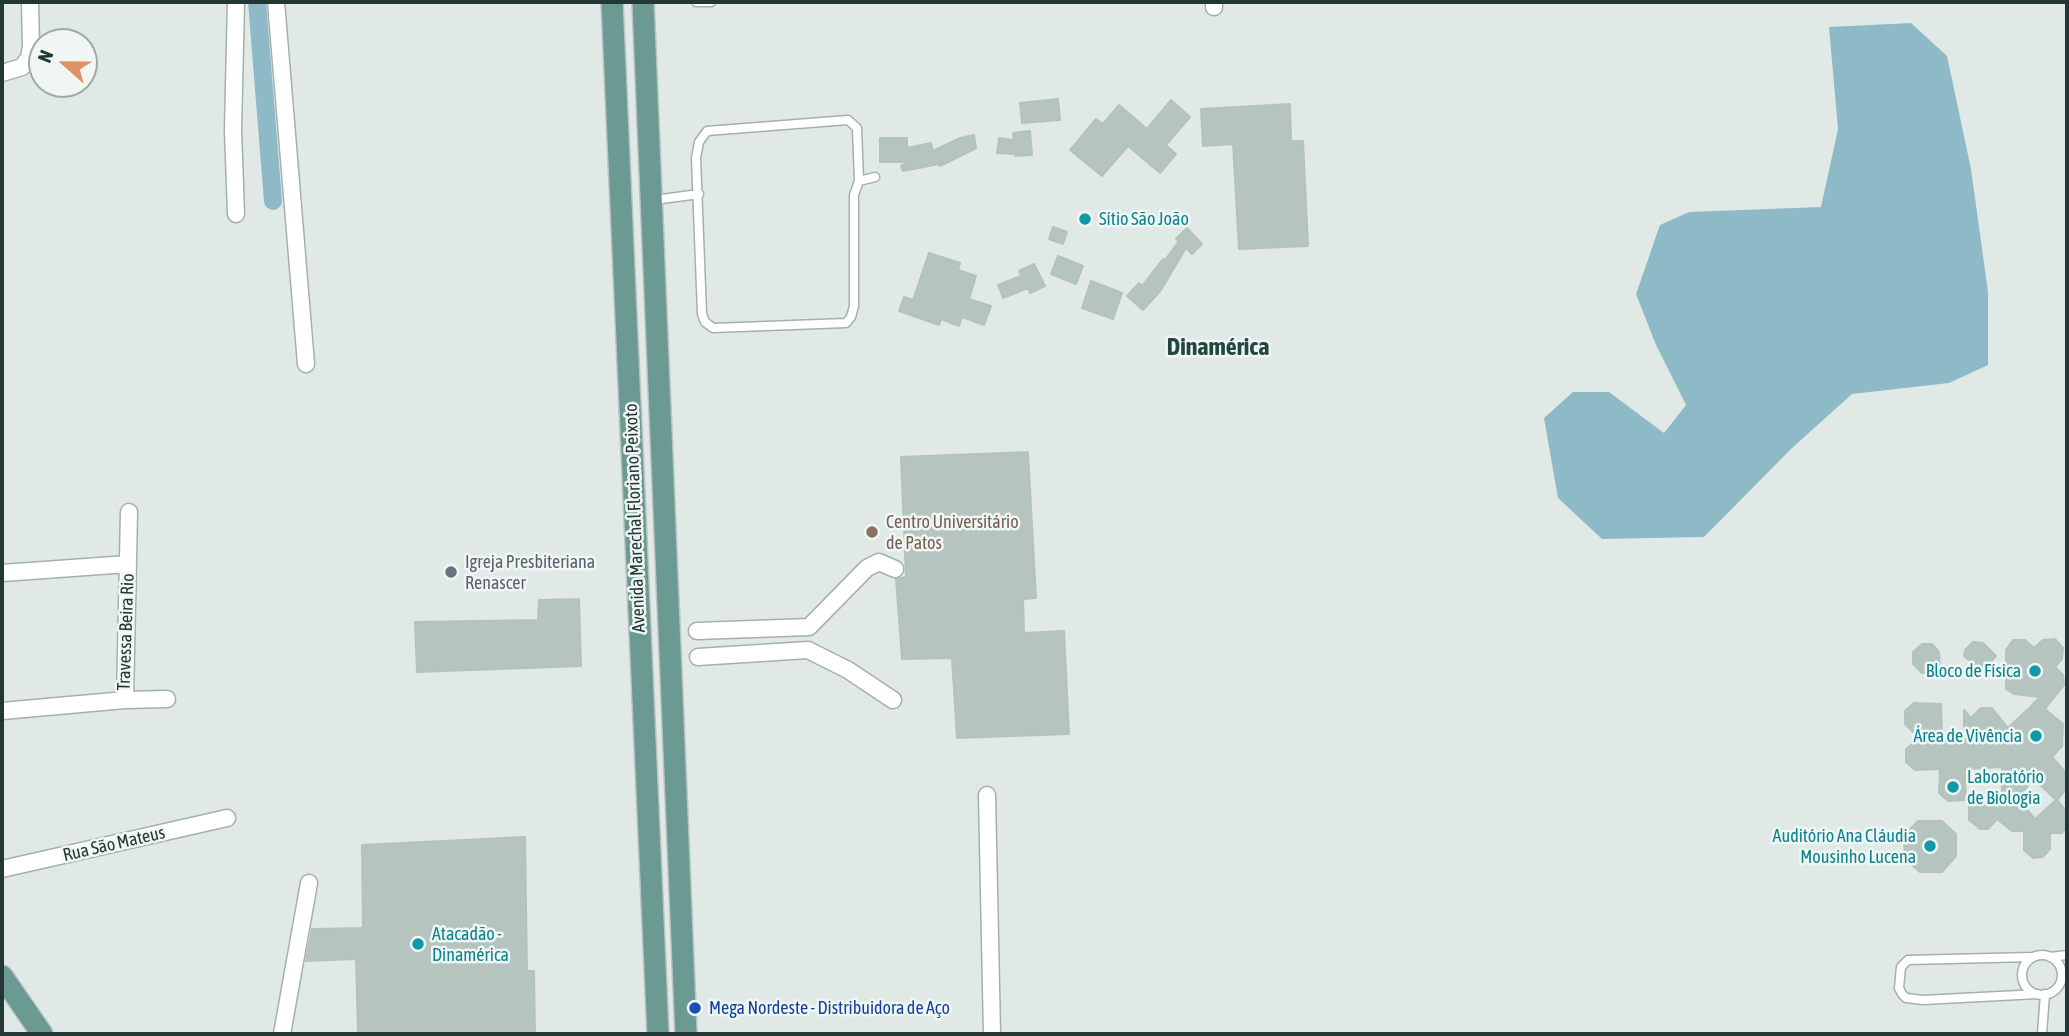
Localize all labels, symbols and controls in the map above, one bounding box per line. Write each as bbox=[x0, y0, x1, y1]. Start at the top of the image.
north arrow bbox=[28, 28, 98, 98]
text: N bbox=[33, 47, 58, 65]
place label: Sítio São João bbox=[1099, 208, 1189, 230]
marker: Sítio São João bbox=[1077, 211, 1093, 227]
district label: Dinamérica bbox=[1167, 333, 1269, 361]
street label: Avenida Marechal Floriano Peixoto bbox=[620, 403, 650, 633]
place label: Centro Universitário de Patos bbox=[886, 511, 1019, 554]
marker: Centro Universitário de Patos bbox=[864, 524, 880, 540]
place label: Igreja Presbiteriana Renascer bbox=[465, 551, 595, 594]
marker: Igreja Presbiteriana Renascer bbox=[443, 564, 459, 580]
street label: Travessa Beira Rio bbox=[113, 573, 139, 691]
place label: Bloco de Física bbox=[1926, 660, 2021, 682]
marker: Bloco de Física bbox=[2027, 663, 2043, 679]
place label: Área de Vivência bbox=[1913, 725, 2022, 747]
marker: Área de Vivência bbox=[2028, 728, 2044, 744]
place label: Laboratório de Biologia bbox=[1967, 766, 2044, 808]
marker: Laboratório de Biologia bbox=[1945, 779, 1961, 795]
street label: Rua São Mateus bbox=[61, 822, 167, 866]
place label: Auditório Ana Cláudia Mousinho Lucena bbox=[1773, 825, 1916, 868]
marker: Auditório Ana Cláudia Mousinho Lucena bbox=[1922, 838, 1938, 854]
place label: Atacadão - Dinamérica bbox=[432, 923, 509, 965]
marker: Atacadão - Dinamérica bbox=[410, 936, 426, 952]
place label: Mega Nordeste - Distribuidora de Aço bbox=[709, 997, 950, 1019]
marker: Mega Nordeste - Distribuidora de Aço bbox=[687, 1000, 703, 1016]

